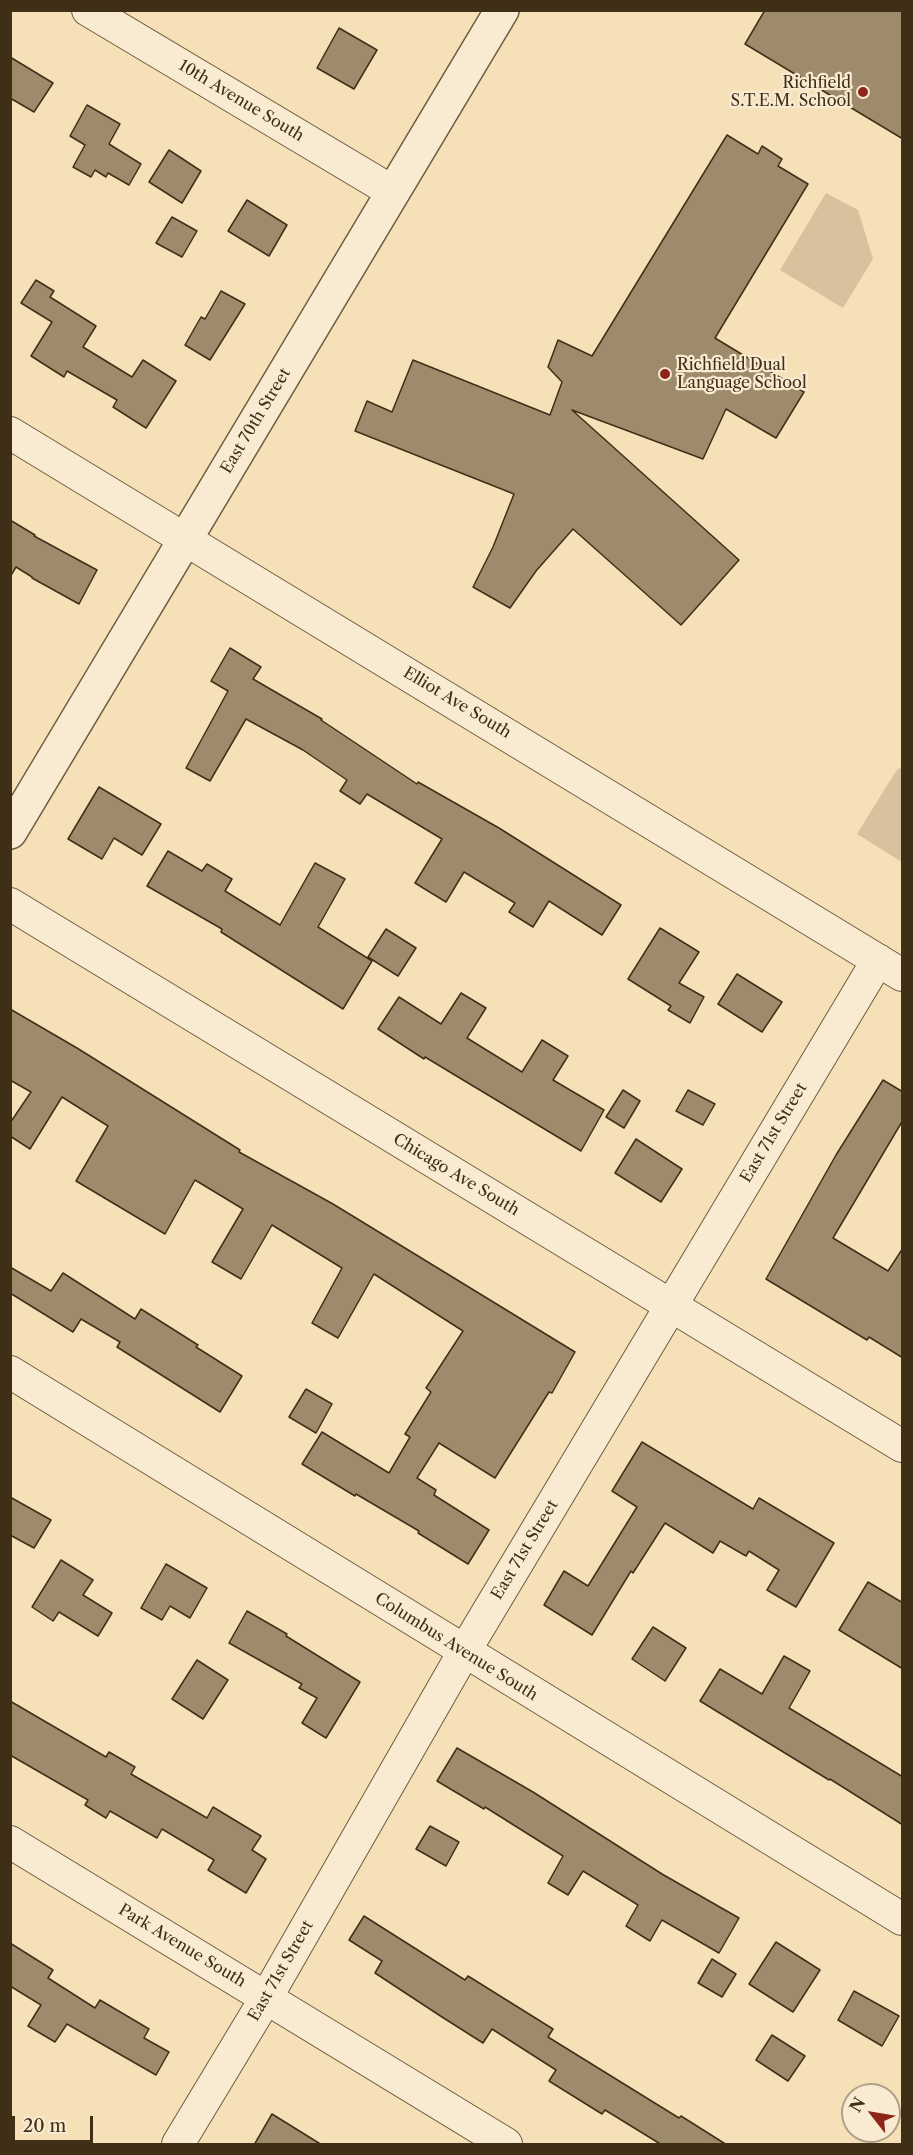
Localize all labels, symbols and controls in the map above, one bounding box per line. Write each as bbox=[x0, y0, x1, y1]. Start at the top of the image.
street label: 10th Avenue South bbox=[175, 56, 307, 146]
place label: Richfield S.T.E.M. School bbox=[731, 73, 851, 111]
marker: Richfield S.T.E.M. School bbox=[856, 85, 870, 99]
place label: Richfield Dual Language School bbox=[677, 355, 807, 393]
street label: East 70th Street bbox=[217, 365, 295, 477]
marker: Richfield Dual Language School bbox=[658, 367, 672, 381]
street label: Elliot Ave South bbox=[400, 663, 514, 743]
street label: East 71st Street bbox=[737, 1080, 811, 1186]
street label: Chicago Ave South bbox=[389, 1130, 523, 1220]
street label: East 71st Street bbox=[488, 1497, 562, 1603]
street label: Columbus Avenue South bbox=[371, 1589, 541, 1705]
street label: Park Avenue South bbox=[115, 1900, 249, 1992]
street label: East 71st Street bbox=[244, 1917, 318, 2025]
north arrow bbox=[841, 2083, 901, 2143]
text: N bbox=[845, 2094, 869, 2116]
scale bar bbox=[15, 2104, 96, 2142]
text: 20 m bbox=[23, 2115, 66, 2137]

